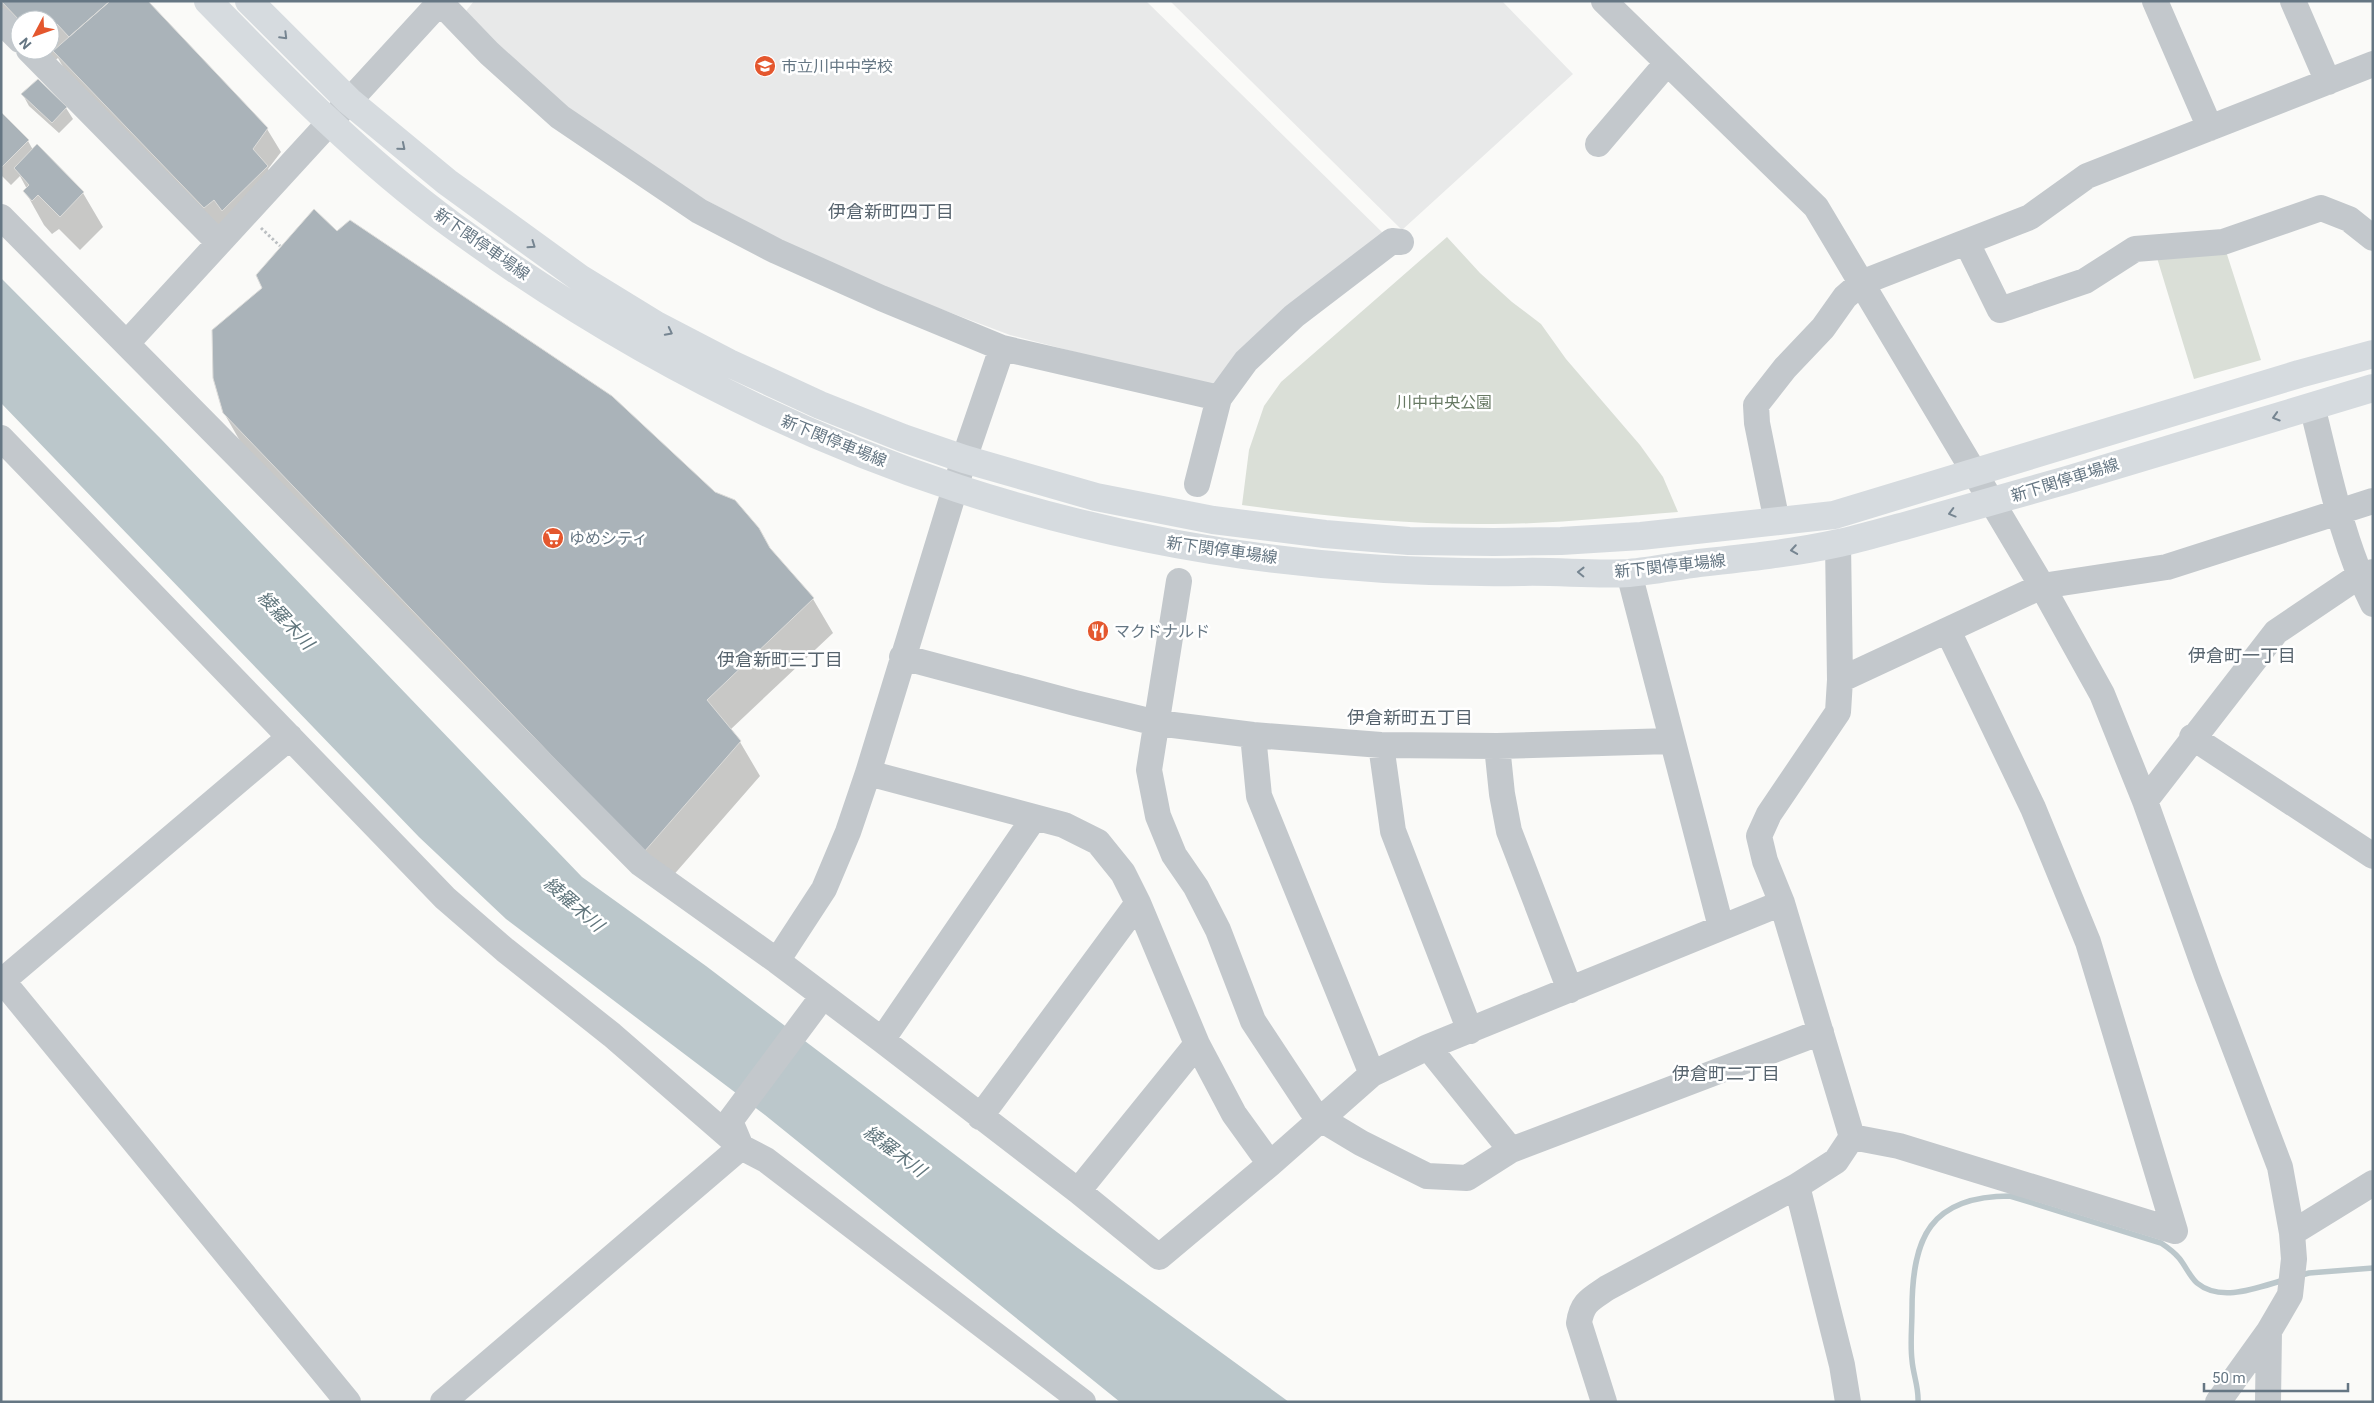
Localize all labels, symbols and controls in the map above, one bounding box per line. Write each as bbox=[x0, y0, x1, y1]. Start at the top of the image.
north arrow bbox=[10, 10, 60, 60]
one-way arrow bbox=[278, 30, 287, 39]
text: N bbox=[16, 35, 34, 53]
school or university icon: 市立川中中学校 bbox=[753, 54, 777, 78]
place label: 市立川中中学校 bbox=[781, 57, 893, 76]
one-way arrow bbox=[397, 141, 406, 150]
district label: 伊倉新町四丁目 bbox=[828, 201, 954, 222]
street label: 新下関停車場線 bbox=[431, 204, 533, 284]
one-way arrow bbox=[526, 239, 536, 248]
one-way arrow bbox=[664, 326, 673, 336]
park label: 川中中央公園 bbox=[1396, 393, 1492, 412]
street label: 新下関停車場線 bbox=[779, 411, 889, 471]
one-way arrow bbox=[2272, 412, 2280, 422]
street label: 新下関停車場線 bbox=[2009, 455, 2121, 505]
one-way arrow bbox=[1949, 507, 1957, 517]
supermarket icon: ゆめシティ bbox=[541, 526, 565, 550]
place label: ゆめシティ bbox=[569, 529, 648, 548]
street label: 新下関停車場線 bbox=[1165, 533, 1279, 567]
one-way arrow bbox=[1790, 544, 1798, 555]
street label: 新下関停車場線 bbox=[1613, 551, 1727, 581]
one-way arrow bbox=[1577, 566, 1585, 577]
water label: 綾羅木川 bbox=[254, 587, 320, 655]
restaurant icon: マクドナルド bbox=[1086, 619, 1110, 643]
place label: マクドナルド bbox=[1114, 622, 1210, 641]
district label: 伊倉町一丁目 bbox=[2188, 645, 2296, 666]
district label: 伊倉新町三丁目 bbox=[717, 649, 843, 670]
district label: 伊倉新町五丁目 bbox=[1347, 707, 1473, 728]
water label: 綾羅木川 bbox=[540, 872, 610, 937]
district label: 伊倉町二丁目 bbox=[1672, 1063, 1780, 1084]
water label: 綾羅木川 bbox=[860, 1121, 932, 1182]
scale bar bbox=[2204, 1360, 2348, 1392]
text: 50 m bbox=[2212, 1369, 2246, 1387]

